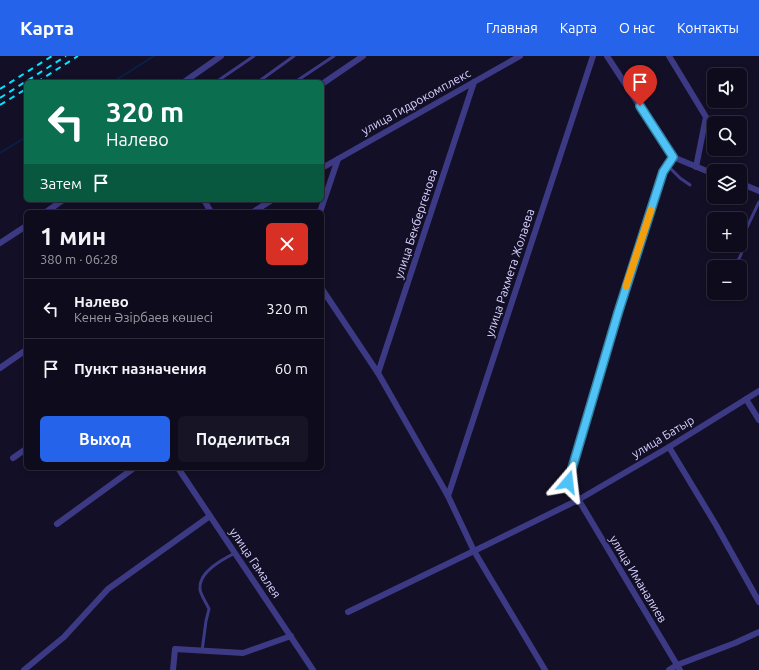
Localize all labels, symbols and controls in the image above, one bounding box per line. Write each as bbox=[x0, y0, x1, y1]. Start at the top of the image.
text: Карта bbox=[20, 17, 74, 39]
text: Главная bbox=[486, 20, 538, 36]
text: Карта bbox=[560, 20, 597, 36]
text: О нас bbox=[619, 20, 655, 36]
text: Контакты bbox=[677, 20, 739, 36]
pin bbox=[623, 65, 657, 106]
street label: улица Гидрокомплекс bbox=[359, 66, 473, 137]
map controls bbox=[707, 68, 747, 300]
button: sound bbox=[707, 68, 747, 108]
icon: arrive bbox=[629, 71, 651, 93]
icon: left bbox=[40, 96, 92, 148]
text: 320 m bbox=[106, 96, 184, 127]
button: search bbox=[707, 116, 747, 156]
text: Налево bbox=[106, 129, 169, 149]
button: layers bbox=[707, 164, 747, 204]
street label: улица Бекбергенова bbox=[392, 167, 439, 280]
icon: arrive bbox=[90, 172, 112, 194]
text: Затем bbox=[40, 175, 82, 192]
street label: улица Рахмета Жолаева bbox=[483, 207, 536, 339]
button: + bbox=[707, 212, 747, 252]
text: 1 мин bbox=[40, 223, 106, 250]
button: close bbox=[266, 223, 308, 265]
text: 380 m · 06:28 bbox=[40, 252, 118, 266]
button: − bbox=[707, 260, 747, 300]
text: Налево bbox=[74, 293, 129, 310]
icon: left bbox=[40, 298, 62, 320]
text: 320 m bbox=[266, 300, 308, 317]
text: Кенен Әзірбаев көшесі bbox=[74, 310, 213, 324]
icon: arrive bbox=[40, 358, 62, 380]
text: Пункт назначения bbox=[74, 360, 207, 377]
text: 60 m bbox=[275, 360, 308, 377]
street label: улица Батыр bbox=[629, 413, 696, 460]
button: Выход bbox=[40, 416, 170, 462]
button: Поделиться bbox=[178, 416, 308, 462]
position arrow bbox=[547, 461, 589, 503]
street label: улица Гамалея bbox=[227, 525, 284, 600]
street label: улица Иманалиев bbox=[607, 533, 670, 625]

